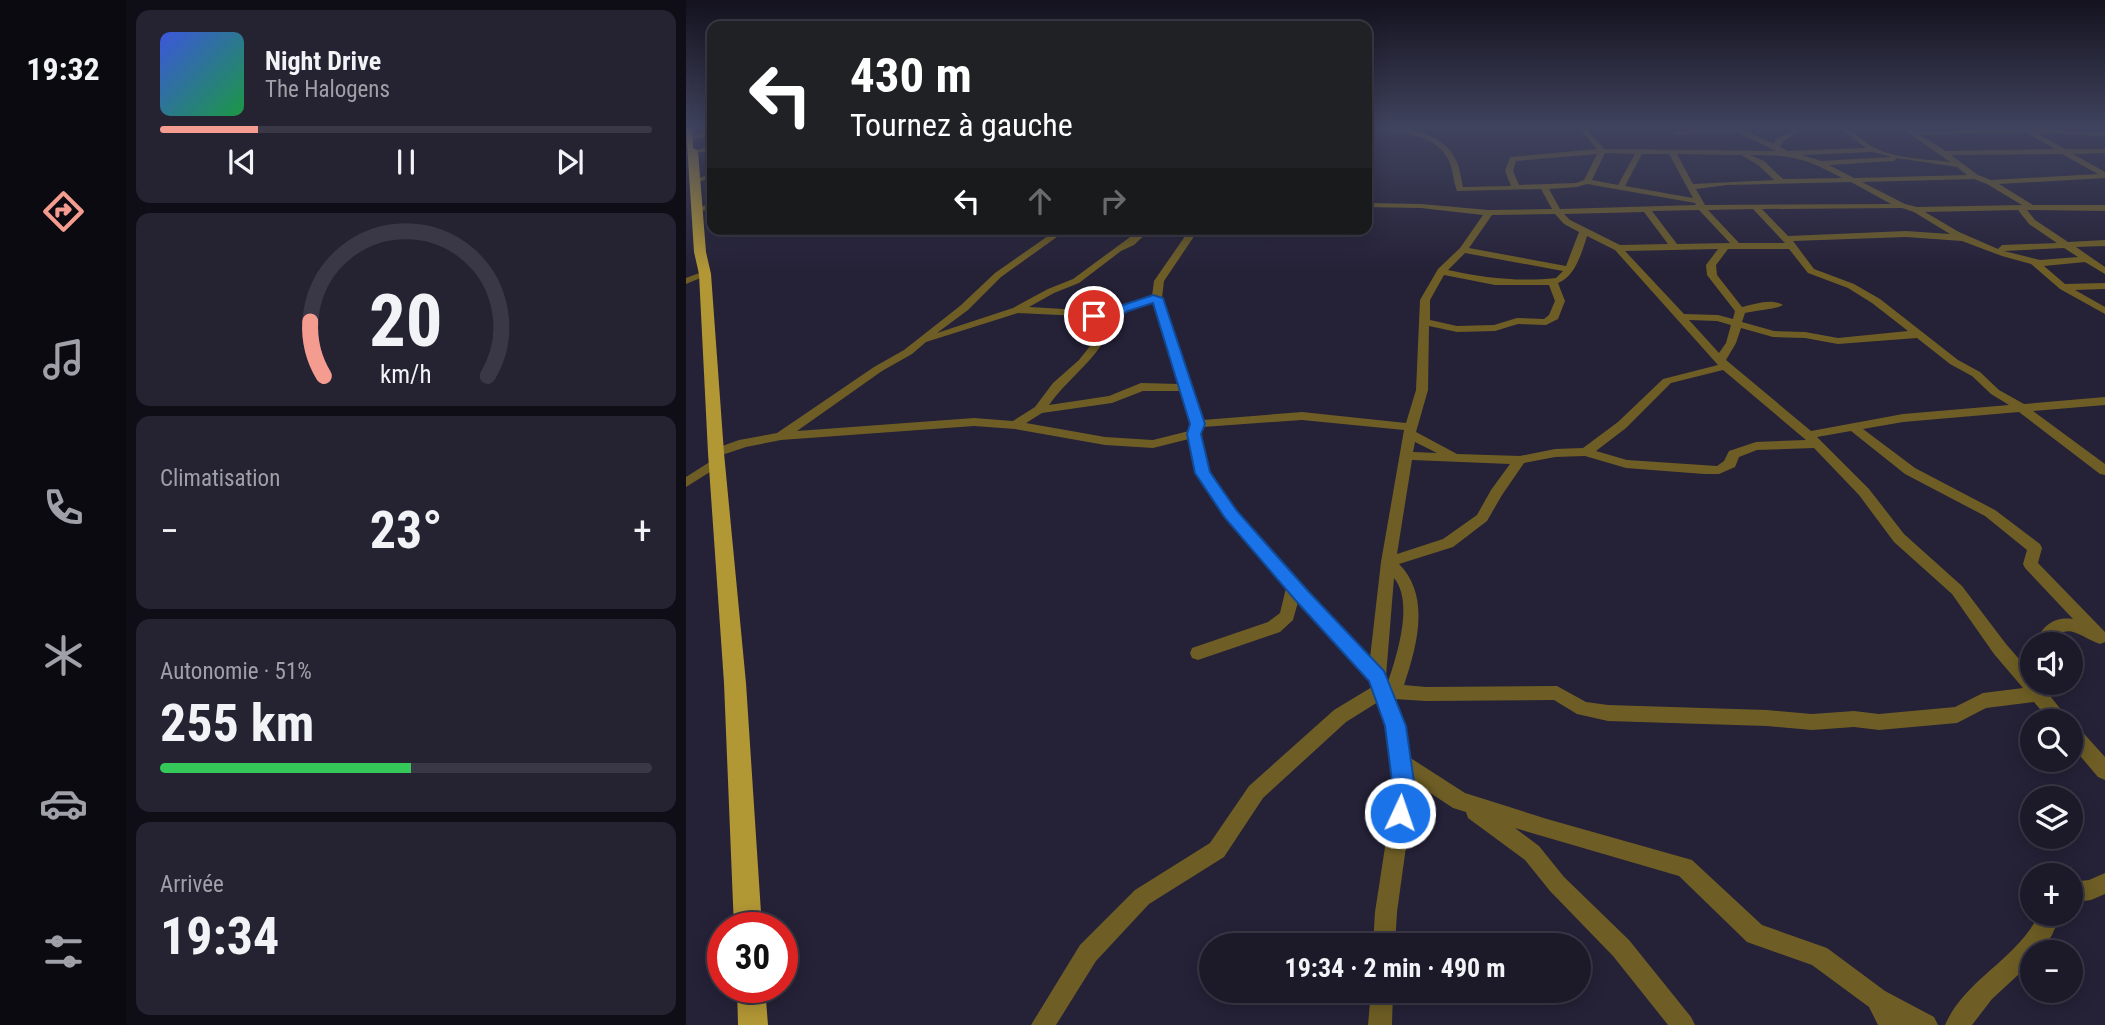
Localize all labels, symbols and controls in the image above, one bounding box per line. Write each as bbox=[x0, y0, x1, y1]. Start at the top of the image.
text: Night Drive bbox=[265, 46, 381, 76]
text: 430 m bbox=[850, 47, 972, 104]
icon: left bbox=[735, 49, 826, 140]
text: 19:32 bbox=[26, 50, 100, 88]
text: The Halogens bbox=[265, 76, 390, 103]
text: Tournez à gauche bbox=[850, 106, 1073, 144]
icon: previous bbox=[223, 143, 261, 181]
icon: pause bbox=[387, 143, 425, 181]
icon: next bbox=[551, 143, 589, 181]
icon: left bbox=[948, 182, 986, 220]
icon: ahead bbox=[1021, 182, 1059, 220]
icon: right bbox=[1094, 182, 1132, 220]
icon: directions bbox=[39, 187, 88, 236]
text: 20 bbox=[369, 278, 443, 364]
pin bbox=[1064, 286, 1124, 346]
icon: arrive bbox=[1075, 297, 1113, 335]
icon: music bbox=[39, 335, 88, 384]
text: km/h bbox=[380, 359, 432, 388]
text: Climatisation bbox=[160, 465, 280, 492]
icon: phone bbox=[39, 483, 88, 532]
text: 23° bbox=[370, 500, 442, 561]
text: − bbox=[160, 509, 179, 553]
text: + bbox=[633, 509, 652, 553]
icon: climate bbox=[39, 631, 88, 680]
map controls bbox=[2020, 632, 2083, 1003]
button: sound bbox=[2020, 632, 2083, 695]
text: Autonomie · 51% bbox=[160, 658, 312, 685]
text: 255 km bbox=[160, 693, 314, 754]
button: search bbox=[2020, 709, 2083, 772]
position arrow bbox=[1363, 776, 1437, 850]
icon: car bbox=[39, 779, 88, 828]
button: layers bbox=[2020, 786, 2083, 849]
button: + bbox=[2020, 863, 2083, 926]
text: Arrivée bbox=[160, 871, 224, 898]
text: 19:34 bbox=[160, 906, 279, 967]
speed limit sign: 30 bbox=[707, 912, 798, 1003]
icon: filters bbox=[39, 927, 88, 976]
button: − bbox=[2020, 940, 2083, 1003]
text: 19:34 · 2 min · 490 m bbox=[1285, 953, 1505, 983]

